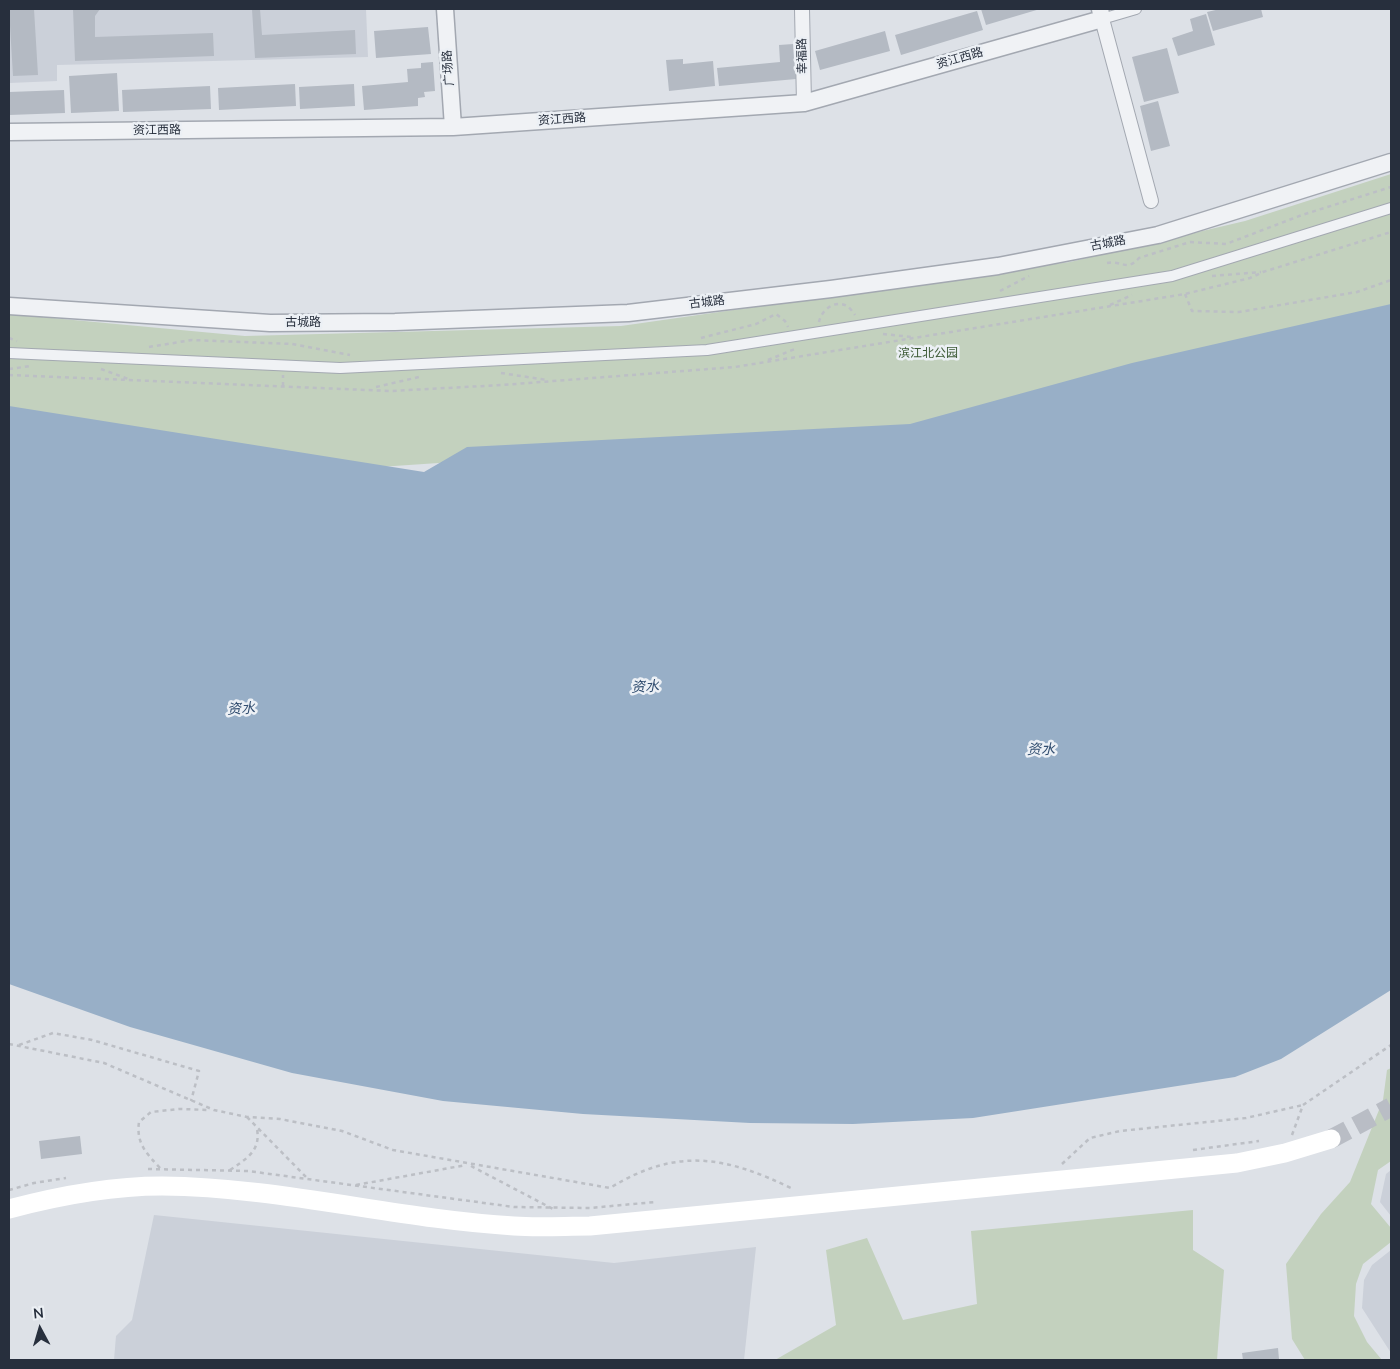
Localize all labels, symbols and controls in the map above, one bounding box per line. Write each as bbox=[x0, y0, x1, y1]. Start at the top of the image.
street label: 幸福路 bbox=[795, 38, 811, 74]
street label: 资江西路 bbox=[935, 45, 985, 73]
street label: 广场路 bbox=[441, 50, 457, 86]
street label: 资江西路 bbox=[538, 111, 586, 129]
street label: 资江西路 bbox=[133, 123, 181, 139]
street label: 古城路 bbox=[1089, 233, 1127, 255]
street label: 古城路 bbox=[688, 294, 726, 312]
street label: 古城路 bbox=[285, 316, 321, 330]
park label: 滨江北公园 bbox=[898, 347, 958, 361]
water label: 资水 bbox=[631, 679, 659, 697]
water label: 资水 bbox=[227, 701, 255, 719]
water label: 资水 bbox=[1027, 743, 1055, 759]
north arrow bbox=[15, 1304, 65, 1354]
text: N bbox=[32, 1304, 45, 1324]

